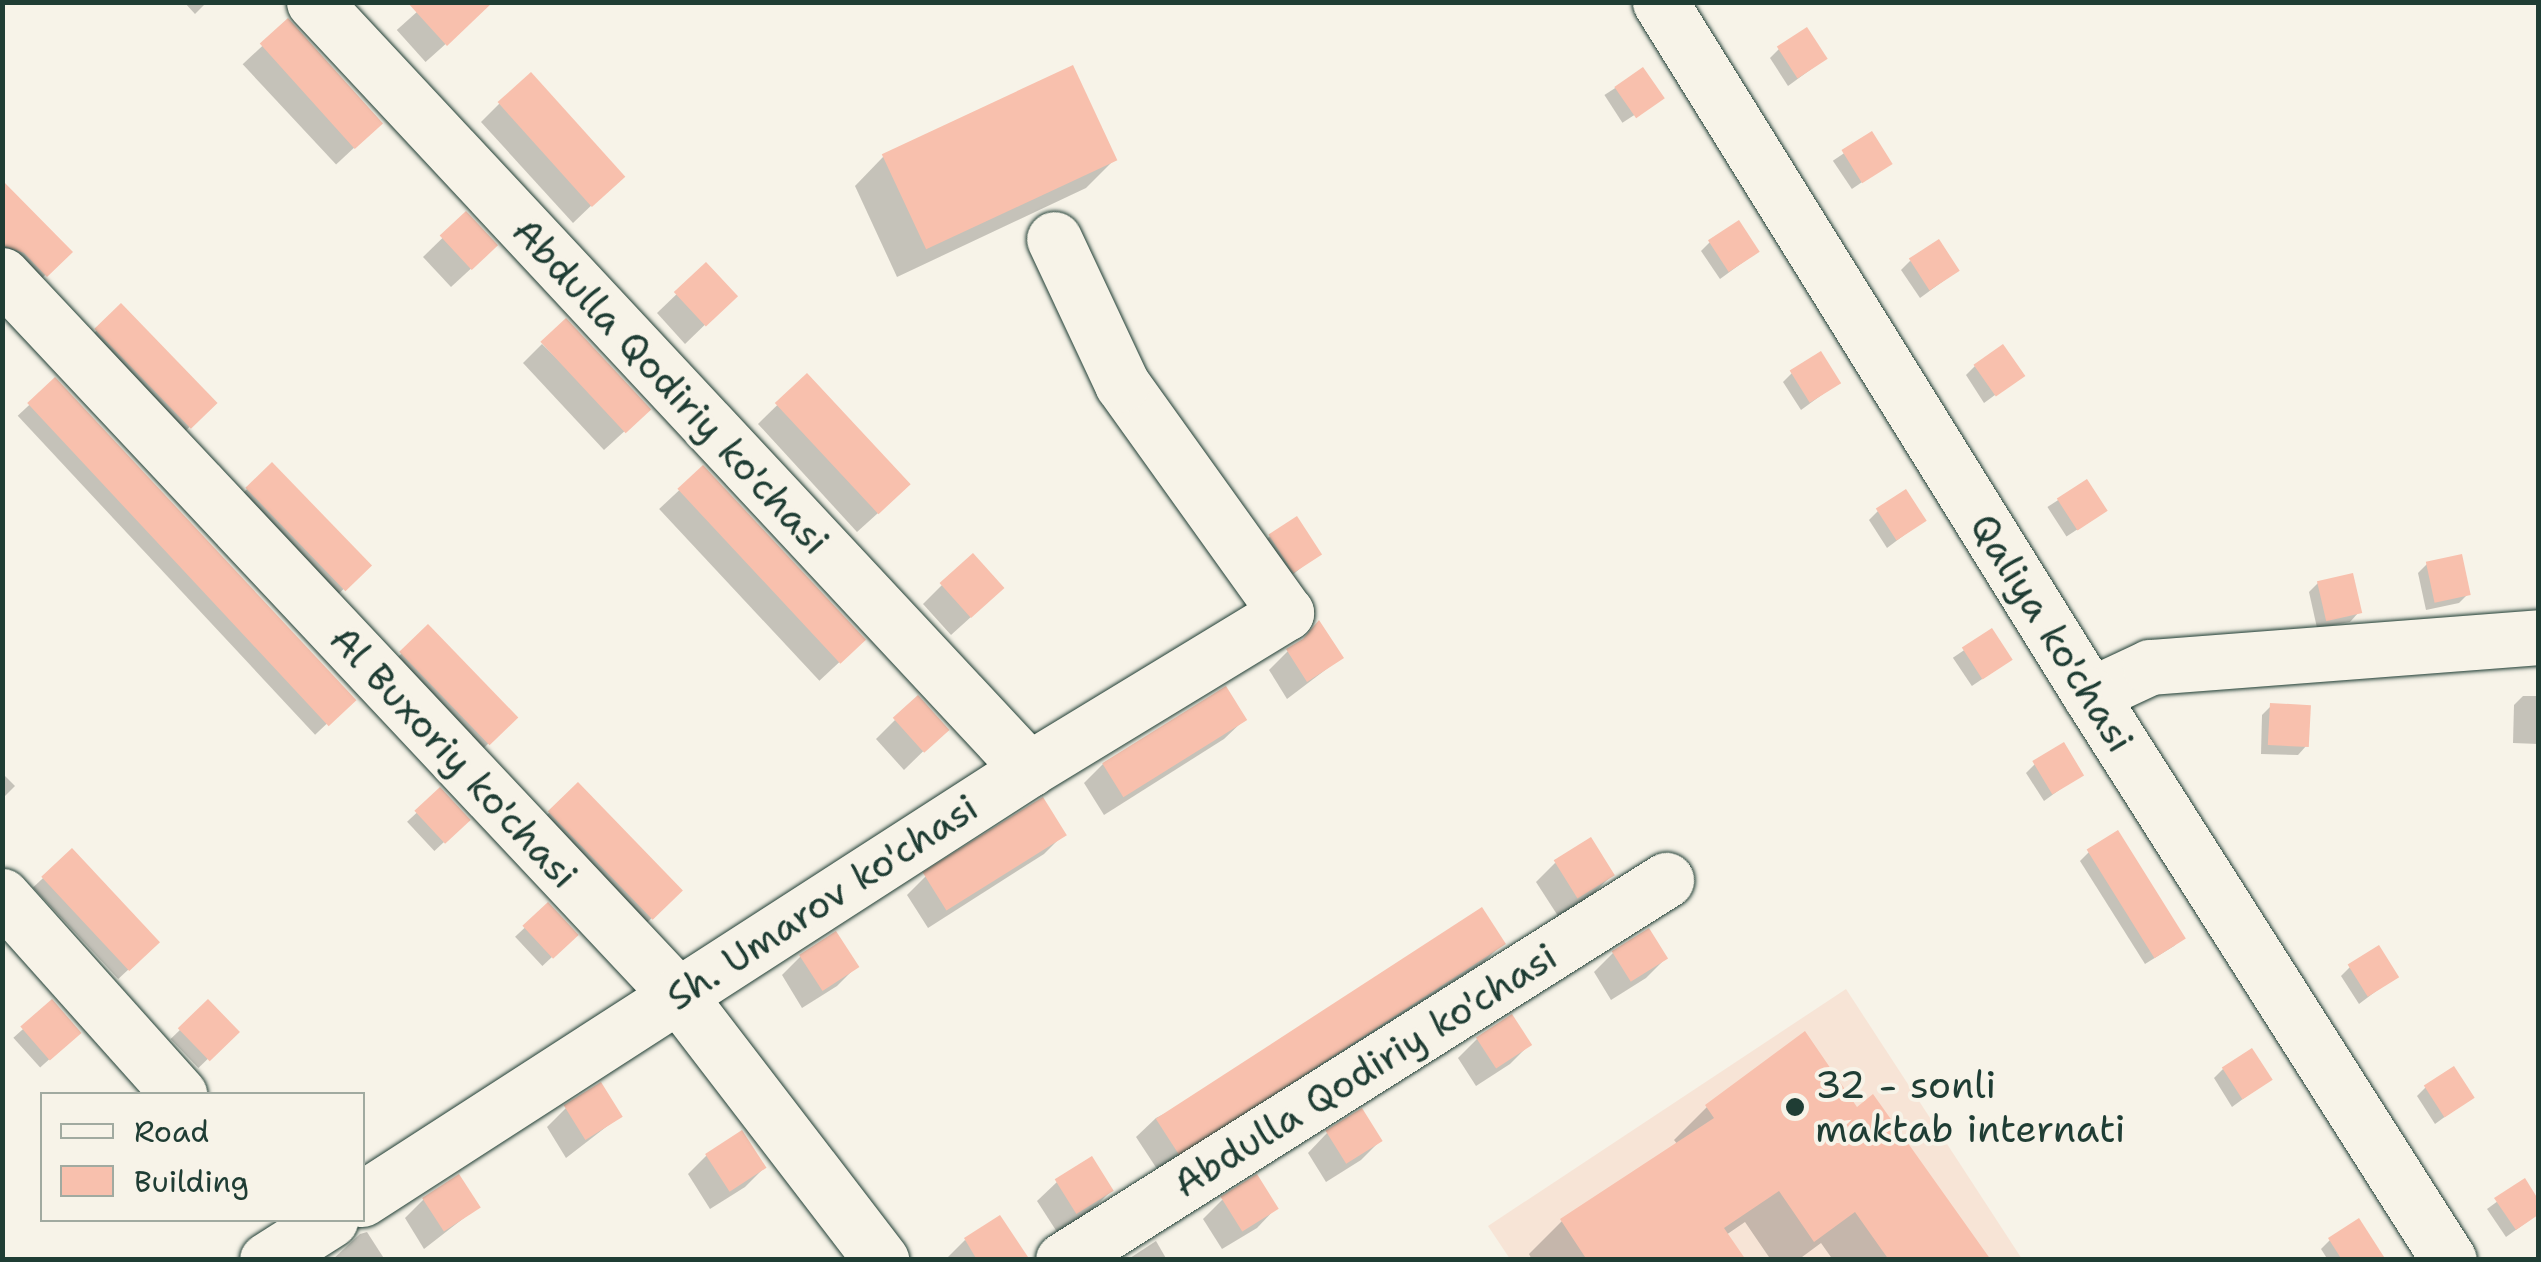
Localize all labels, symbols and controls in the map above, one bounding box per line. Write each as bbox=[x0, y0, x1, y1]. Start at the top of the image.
street label: Abdulla Qodiriy ko'chasi bbox=[503, 208, 839, 564]
street label: Qaliya ko'chasi bbox=[1960, 505, 2144, 761]
street label: Al Buxoriy ko'chasi bbox=[321, 616, 587, 898]
street label: Sh. Umarov ko'chasi bbox=[658, 784, 986, 1020]
street label: Abdulla Qodiriy ko'chasi bbox=[1165, 933, 1565, 1207]
place label: 32 - sonli maktab internati bbox=[1815, 1062, 2126, 1152]
legend bbox=[40, 1092, 365, 1222]
marker: 32 - sonli maktab internati bbox=[1784, 1096, 1806, 1118]
text: Road bbox=[134, 1111, 209, 1152]
text: Building bbox=[134, 1161, 249, 1202]

